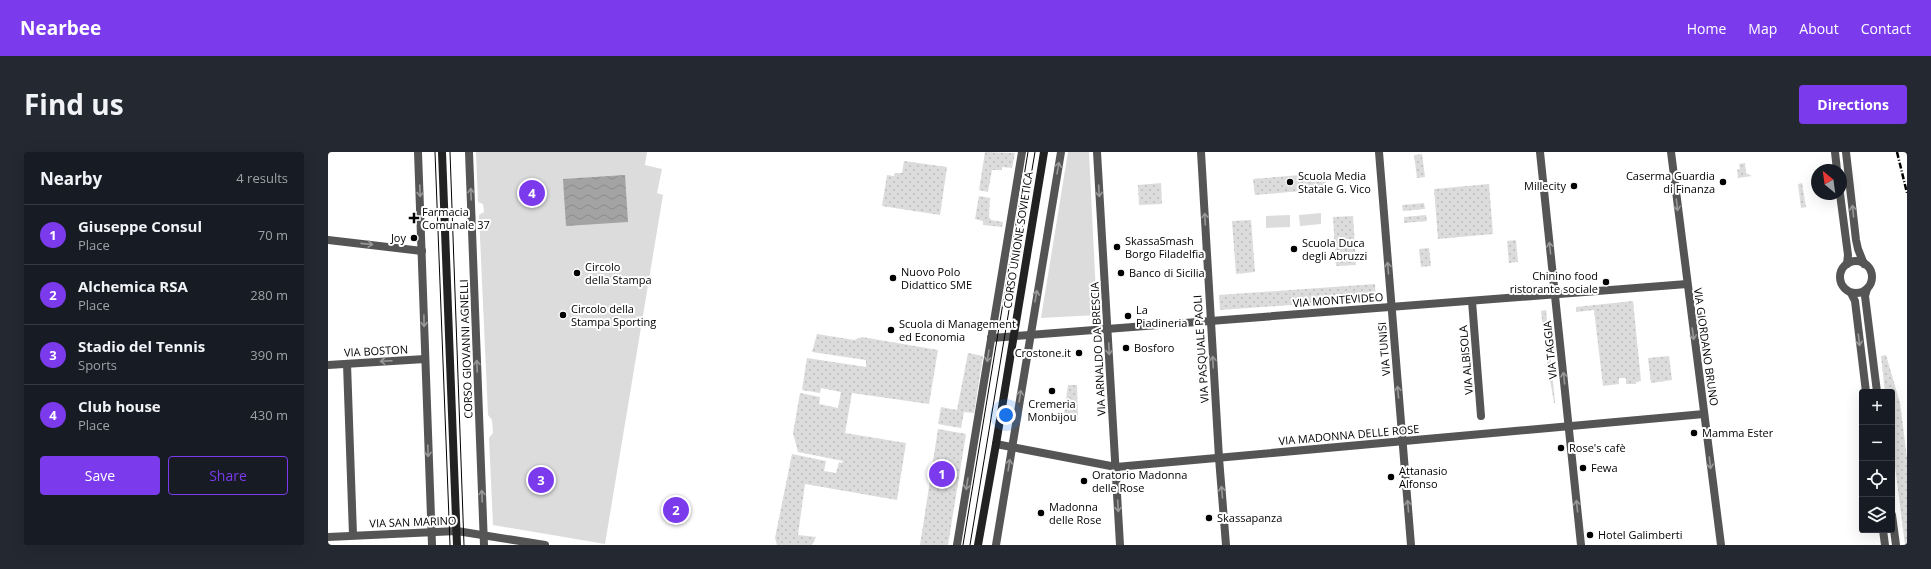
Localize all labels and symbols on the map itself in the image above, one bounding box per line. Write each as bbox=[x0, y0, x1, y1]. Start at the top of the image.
one-way arrow bbox=[1054, 162, 1062, 175]
north arrow bbox=[1811, 164, 1847, 200]
place label: Scuola Media Statale G. Vico bbox=[1298, 168, 1371, 196]
place label: Caserma Guardia di Finanza bbox=[1626, 168, 1715, 196]
street label: CORSO UNIONE SOVIETICA bbox=[999, 170, 1036, 309]
marker: Scuola Media Statale G. Vico bbox=[1285, 177, 1295, 187]
marker: Caserma Guardia di Finanza bbox=[1718, 177, 1728, 187]
pin: 4 bbox=[519, 178, 545, 208]
place label: Millecity bbox=[1524, 178, 1566, 193]
marker: Millecity bbox=[1569, 181, 1579, 191]
one-way arrow bbox=[416, 184, 424, 197]
one-way arrow bbox=[1096, 184, 1103, 197]
one-way arrow bbox=[467, 188, 474, 201]
one-way arrow bbox=[1674, 198, 1681, 211]
place label: Farmacia Comunale 37 bbox=[422, 204, 490, 232]
one-way arrow bbox=[1849, 205, 1857, 218]
marker: Farmacia Comunale 37 bbox=[409, 213, 419, 223]
one-way arrow bbox=[1201, 213, 1208, 226]
place label: Joy bbox=[390, 230, 406, 245]
marker: Joy bbox=[409, 233, 419, 243]
place label: SkassaSmash Borgo Filadelfia bbox=[1125, 233, 1204, 261]
place label: Scuola Duca degli Abruzzi bbox=[1302, 235, 1367, 263]
one-way arrow bbox=[360, 241, 373, 248]
marker: SkassaSmash Borgo Filadelfia bbox=[1112, 242, 1122, 252]
one-way arrow bbox=[1547, 242, 1554, 255]
marker: Scuola Duca degli Abruzzi bbox=[1289, 244, 1299, 254]
place label: Circolo della Stampa bbox=[585, 259, 652, 287]
one-way arrow bbox=[1384, 262, 1391, 275]
place label: Nuovo Polo Didattico SME bbox=[901, 264, 972, 292]
place label: Banco di Sicilia bbox=[1129, 265, 1205, 280]
marker: Circolo della Stampa bbox=[572, 268, 582, 278]
marker: Banco di Sicilia bbox=[1116, 268, 1126, 278]
place label: Chinino food ristorante sociale bbox=[1510, 268, 1598, 296]
marker: Nuovo Polo Didattico SME bbox=[888, 273, 898, 283]
marker: Chinino food ristorante sociale bbox=[1601, 277, 1611, 287]
street label: CORSO GIOVANNI AGNELLI bbox=[456, 279, 475, 419]
street label: VIA ARNALDO DA BRESCIA bbox=[1086, 282, 1109, 417]
street label: VIA GIORDANO BRUNO bbox=[1691, 287, 1722, 407]
street label: VIA MONTEVIDEO bbox=[1292, 289, 1384, 310]
one-way arrow bbox=[1032, 290, 1040, 303]
street label: VIA PASQUALE PAOLI bbox=[1189, 295, 1212, 404]
place label: Circolo della Stampa Sporting bbox=[571, 301, 656, 329]
place label: La Piadineria bbox=[1136, 302, 1187, 330]
marker: Circolo della Stampa Sporting bbox=[558, 310, 568, 320]
marker: La Piadineria bbox=[1123, 311, 1133, 321]
one-way arrow bbox=[420, 314, 428, 327]
place label: Scuola di Management ed Economia bbox=[899, 316, 1016, 344]
street label: VIA TAGGIA bbox=[1539, 320, 1560, 380]
street label: VIA TUNISI bbox=[1374, 322, 1393, 377]
marker: Scuola di Management ed Economia bbox=[886, 325, 896, 335]
street label: VIA ALBISOLA bbox=[1455, 325, 1476, 395]
one-way arrow bbox=[1689, 327, 1697, 340]
one-way arrow bbox=[1856, 333, 1863, 346]
place label: Bosforo bbox=[1134, 340, 1175, 355]
street label: VIA BOSTON bbox=[344, 341, 408, 360]
one-way arrow bbox=[1105, 342, 1112, 355]
marker: Bosforo bbox=[1121, 343, 1131, 353]
place label: Crostone.it bbox=[1015, 345, 1071, 360]
marker: Crostone.it bbox=[1074, 348, 1084, 358]
one-way arrow bbox=[984, 349, 992, 362]
one-way arrow bbox=[1210, 356, 1217, 369]
one-way arrow bbox=[380, 358, 393, 365]
one-way arrow bbox=[474, 360, 481, 373]
one-way arrow bbox=[1560, 372, 1568, 385]
marker: Cremeria Monbijou bbox=[1047, 386, 1057, 396]
one-way arrow bbox=[1395, 386, 1402, 399]
one-way arrow bbox=[1016, 390, 1024, 403]
place label: Cremeria Monbijou bbox=[1028, 396, 1076, 424]
your location bbox=[996, 405, 1016, 425]
street label: VIA MADONNA DELLE ROSE bbox=[1278, 421, 1420, 448]
place label: Mamma Ester bbox=[1702, 425, 1774, 440]
marker: Mamma Ester bbox=[1689, 428, 1699, 438]
place label: Rose's cafè bbox=[1569, 440, 1626, 455]
marker: Rose's cafè bbox=[1556, 443, 1566, 453]
one-way arrow bbox=[425, 444, 432, 457]
one-way arrow bbox=[1707, 456, 1714, 469]
pin: 1 bbox=[929, 459, 955, 489]
one-way arrow bbox=[1005, 459, 1013, 472]
place label: Fewa bbox=[1591, 460, 1618, 475]
place label: Attanasio Alfonso bbox=[1399, 463, 1448, 491]
marker: Fewa bbox=[1578, 463, 1588, 473]
pin: 3 bbox=[528, 465, 554, 495]
place label: Oratorio Madonna delle Rose bbox=[1092, 467, 1187, 495]
marker: Attanasio Alfonso bbox=[1386, 472, 1396, 482]
marker: Oratorio Madonna delle Rose bbox=[1079, 476, 1089, 486]
one-way arrow bbox=[963, 478, 971, 491]
one-way arrow bbox=[1218, 486, 1225, 499]
one-way arrow bbox=[479, 490, 486, 503]
pin: 2 bbox=[663, 495, 689, 525]
place label: Madonna delle Rose bbox=[1049, 499, 1101, 527]
one-way arrow bbox=[1114, 499, 1122, 512]
one-way arrow bbox=[1404, 500, 1411, 513]
one-way arrow bbox=[1573, 500, 1581, 513]
marker: Madonna delle Rose bbox=[1036, 508, 1046, 518]
place label: Skassapanza bbox=[1217, 510, 1282, 525]
street label: VIA SAN MARINO bbox=[369, 512, 457, 531]
marker: Skassapanza bbox=[1204, 513, 1214, 523]
place label: Hotel Galimberti bbox=[1598, 527, 1682, 542]
marker: Hotel Galimberti bbox=[1585, 530, 1595, 540]

